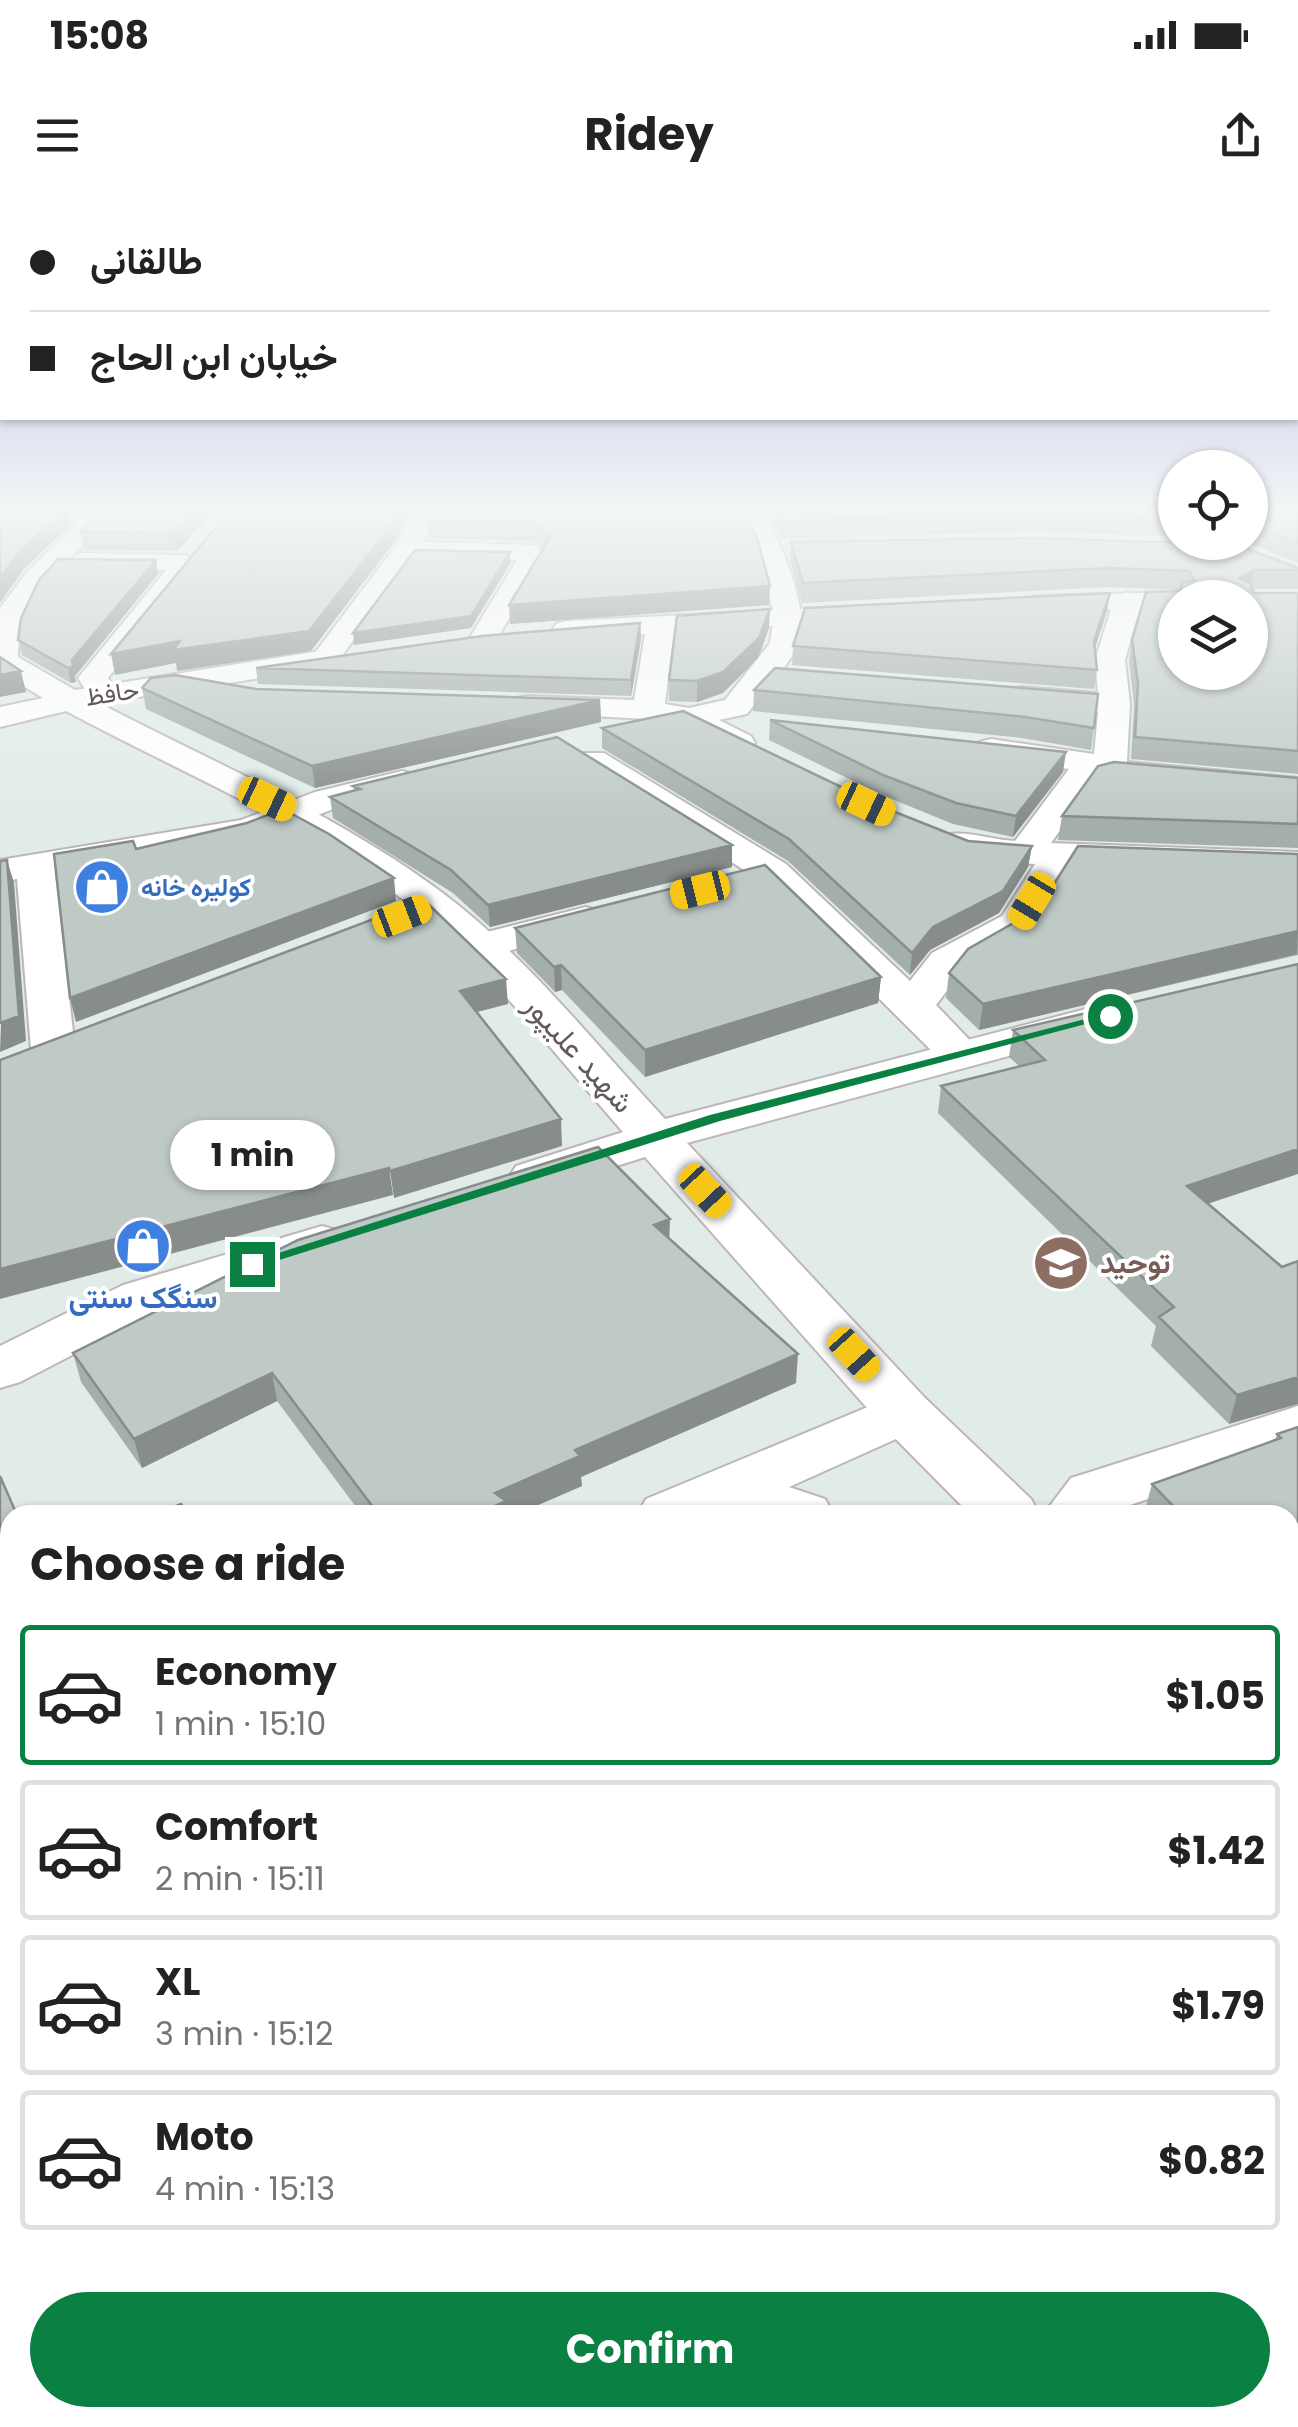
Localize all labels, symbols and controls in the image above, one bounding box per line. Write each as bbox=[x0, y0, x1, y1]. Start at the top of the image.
text: 15:08 bbox=[50, 9, 149, 62]
text: Ridey bbox=[584, 103, 714, 166]
icon: menu bbox=[30, 108, 85, 163]
icon: share bbox=[1213, 108, 1268, 163]
text: طالقانی bbox=[90, 234, 203, 287]
text: خیابان ابن الحاج bbox=[90, 330, 338, 383]
map controls bbox=[1158, 450, 1268, 690]
button: locate bbox=[1158, 450, 1268, 560]
button: layers bbox=[1158, 580, 1268, 690]
street label: حافظ bbox=[83, 672, 141, 715]
car bbox=[233, 773, 301, 825]
car bbox=[832, 778, 900, 830]
shop icon: کولیره خانه bbox=[72, 857, 132, 917]
car bbox=[667, 868, 733, 912]
car bbox=[1004, 868, 1060, 934]
place label: کولیره خانه bbox=[141, 870, 251, 905]
car bbox=[369, 891, 435, 941]
street label: شهید علیپور bbox=[514, 984, 644, 1123]
route start bbox=[1088, 994, 1133, 1039]
callout: 1 min bbox=[170, 1119, 334, 1189]
text: 1 min bbox=[211, 1132, 294, 1177]
car bbox=[674, 1159, 736, 1223]
shop icon: سنگک سنتی bbox=[113, 1216, 173, 1276]
school or university icon: توحید bbox=[1031, 1233, 1091, 1293]
place label: توحید bbox=[1100, 1241, 1171, 1284]
route end bbox=[230, 1242, 275, 1287]
place label: سنگک سنتی bbox=[69, 1276, 217, 1319]
car bbox=[823, 1322, 885, 1386]
text: Choose a ride bbox=[30, 1533, 345, 1596]
text: Economy bbox=[155, 1645, 337, 1698]
icon: car bbox=[35, 1650, 125, 1740]
text: $1.05 bbox=[1166, 1669, 1265, 1722]
text: 1 min · 15:10 bbox=[155, 1701, 326, 1746]
text: Comfort bbox=[155, 1800, 318, 1853]
icon: car bbox=[35, 1805, 125, 1895]
text: $1.42 bbox=[1168, 1824, 1265, 1877]
text: 2 min · 15:11 bbox=[155, 1856, 325, 1901]
text: XL bbox=[155, 1955, 200, 2008]
icon: car bbox=[35, 1960, 125, 2050]
text: $1.79 bbox=[1171, 1979, 1265, 2032]
text: 3 min · 15:12 bbox=[155, 2011, 333, 2056]
text: Moto bbox=[155, 2110, 254, 2163]
icon: car bbox=[35, 2115, 125, 2205]
text: $0.82 bbox=[1158, 2134, 1265, 2187]
text: 4 min · 15:13 bbox=[155, 2166, 335, 2211]
button: Confirm bbox=[30, 2292, 1270, 2407]

